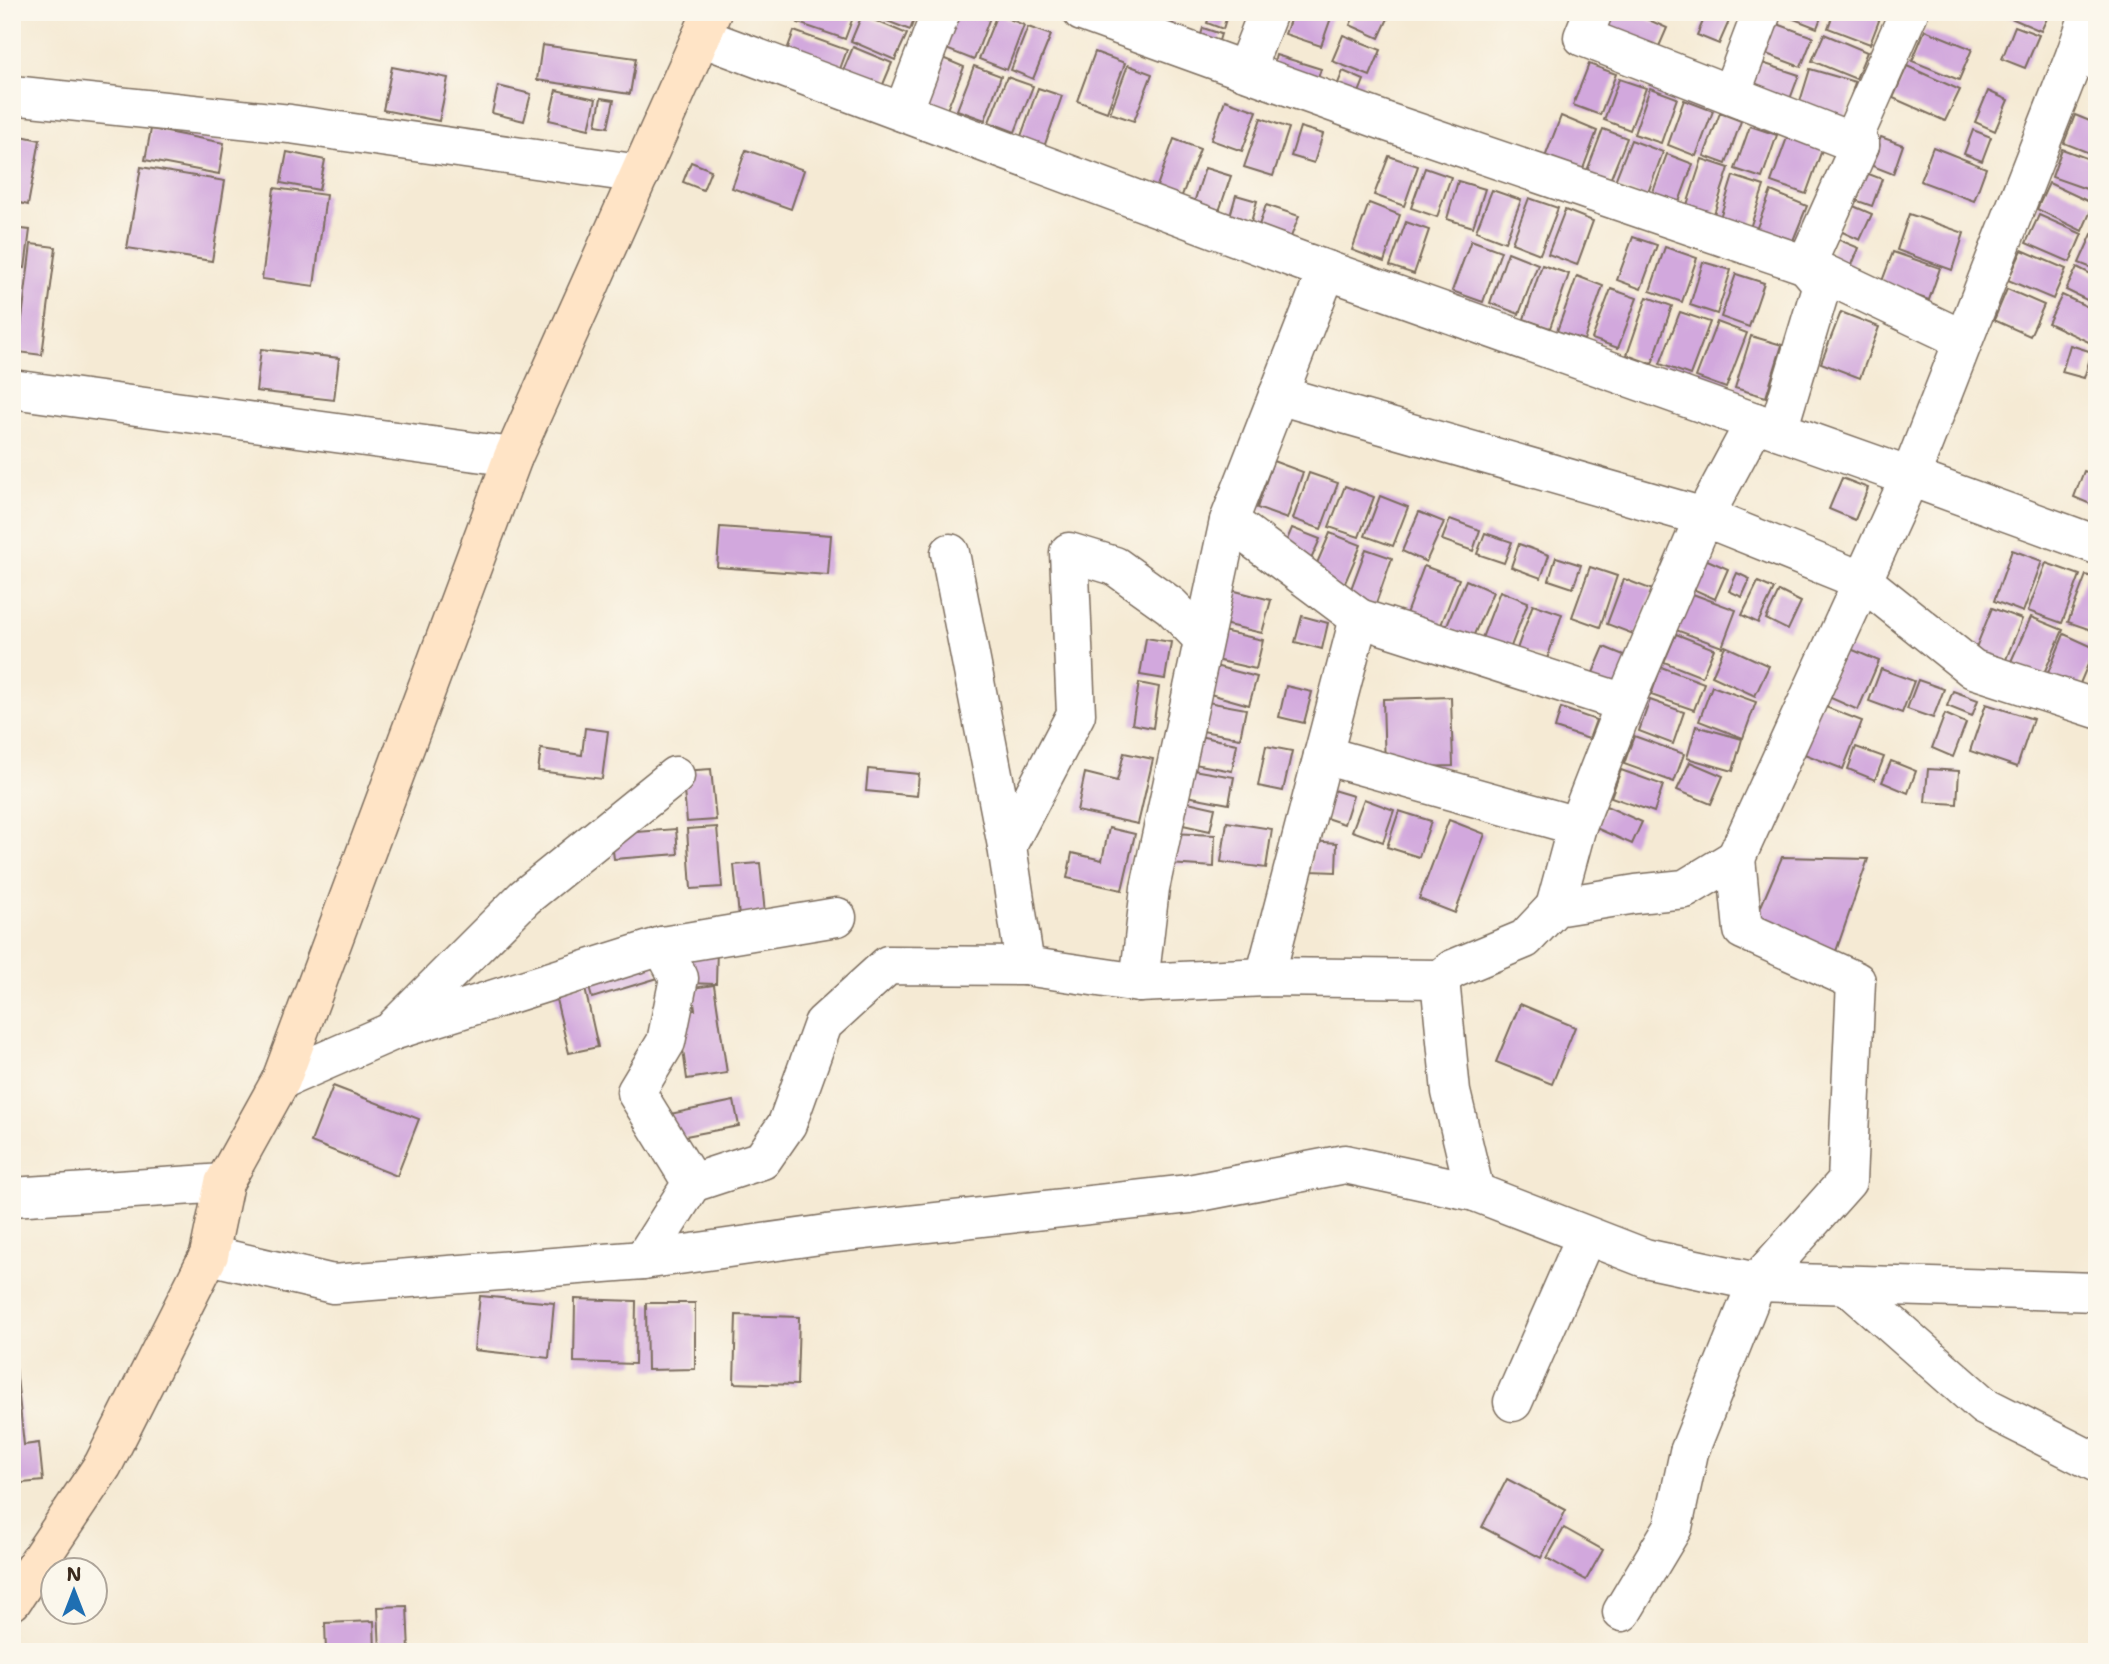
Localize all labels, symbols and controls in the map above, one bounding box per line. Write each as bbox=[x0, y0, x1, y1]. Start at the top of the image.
north arrow bbox=[38, 1556, 108, 1626]
text: N bbox=[66, 1562, 82, 1587]

